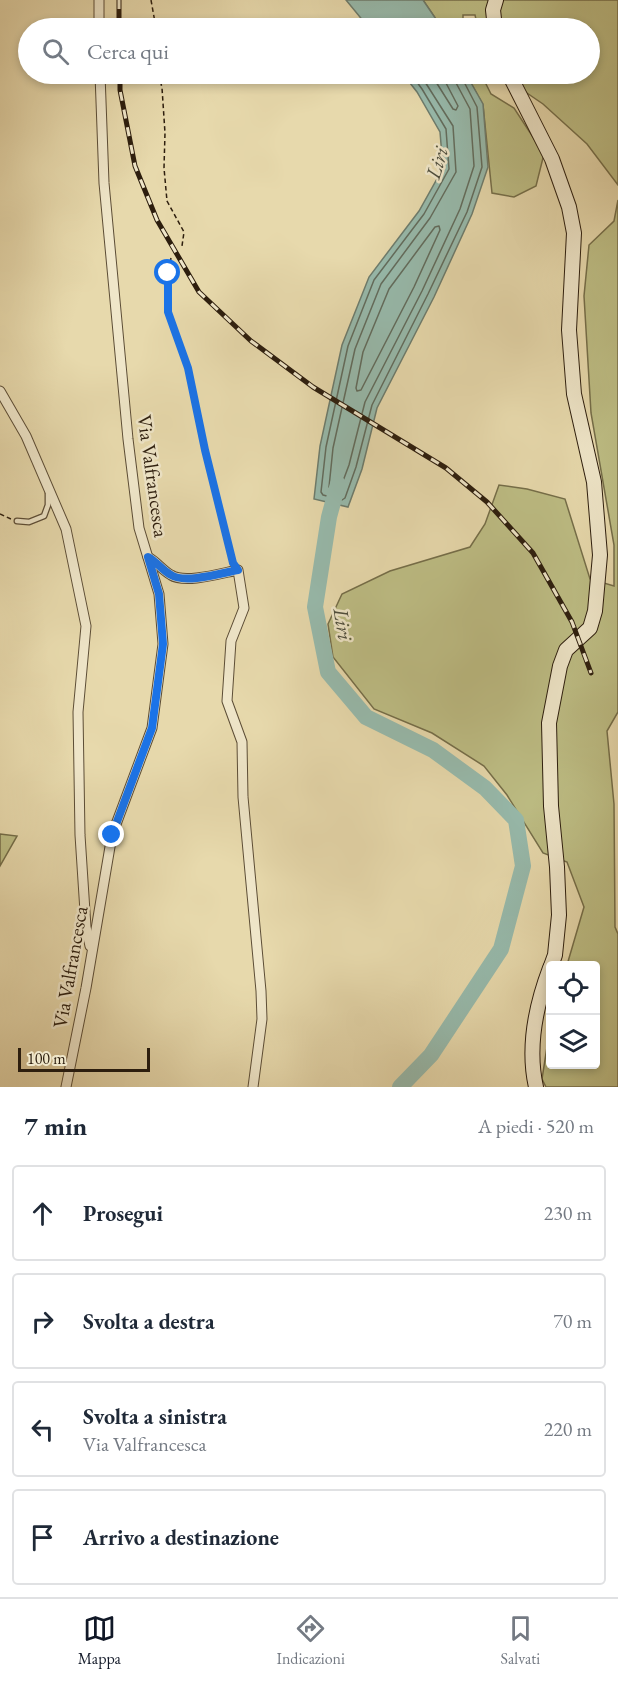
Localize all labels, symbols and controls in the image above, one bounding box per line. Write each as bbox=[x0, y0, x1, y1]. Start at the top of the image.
search box bbox=[18, 18, 600, 84]
icon: search bbox=[39, 35, 72, 68]
text: Cerca qui bbox=[87, 37, 169, 66]
water label: Liri bbox=[419, 143, 454, 183]
route start bbox=[154, 259, 180, 285]
street label: Via Valfrancesca bbox=[132, 413, 174, 539]
water label: Liri bbox=[327, 605, 359, 643]
route end bbox=[98, 821, 124, 847]
street label: Via Valfrancesca bbox=[46, 904, 94, 1030]
map controls bbox=[546, 961, 600, 1069]
button: locate bbox=[546, 961, 600, 1015]
button: layers bbox=[546, 1015, 600, 1069]
scale bar bbox=[18, 1045, 150, 1072]
text: 100 m bbox=[27, 1048, 66, 1069]
text: 7 min bbox=[24, 1109, 87, 1143]
text: A piedi · 520 m bbox=[478, 1113, 594, 1139]
icon: ahead bbox=[26, 1197, 59, 1230]
text: Prosegui bbox=[83, 1199, 163, 1228]
text: 230 m bbox=[544, 1200, 592, 1226]
icon: right bbox=[26, 1305, 59, 1338]
text: Svolta a destra bbox=[83, 1307, 215, 1336]
text: 70 m bbox=[553, 1308, 592, 1334]
text: Svolta a sinistra bbox=[83, 1402, 227, 1431]
icon: left bbox=[26, 1413, 59, 1446]
text: 220 m bbox=[544, 1416, 592, 1442]
text: Via Valfrancesca bbox=[83, 1431, 207, 1457]
icon: arrive bbox=[26, 1521, 59, 1554]
text: Arrivo a destinazione bbox=[83, 1523, 279, 1552]
tab: Mappa bbox=[78, 1612, 121, 1669]
tab: Indicazioni bbox=[276, 1612, 345, 1669]
tab: Salvati bbox=[500, 1612, 540, 1669]

